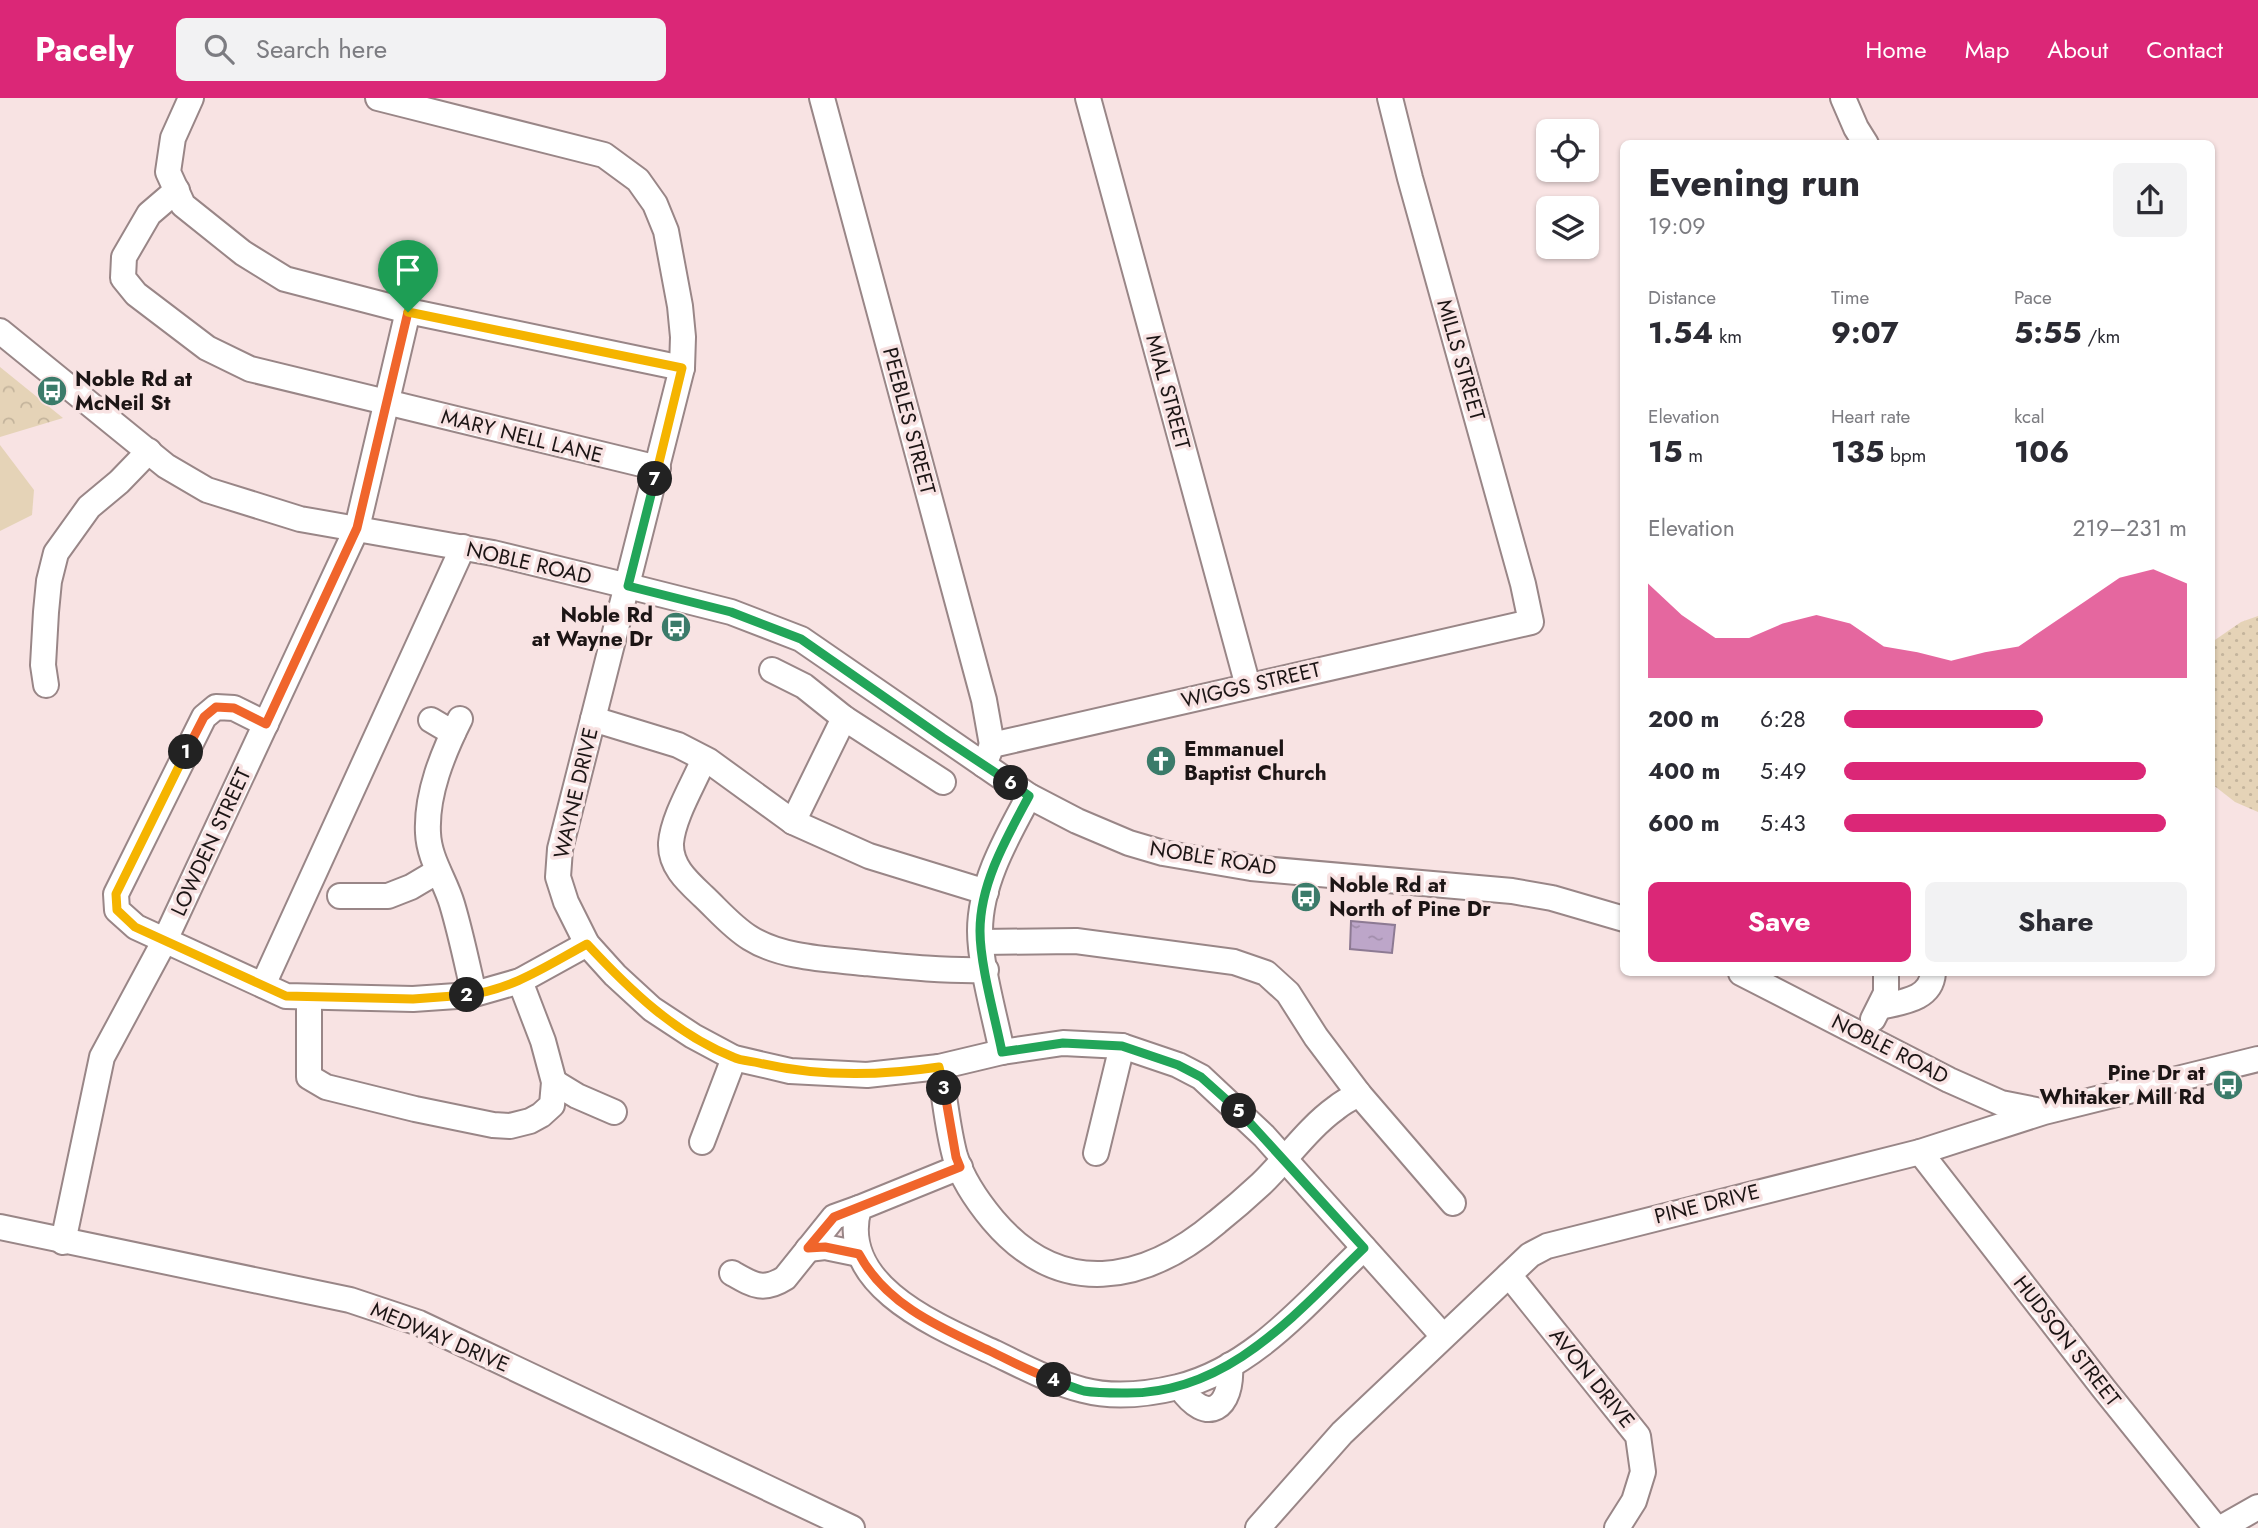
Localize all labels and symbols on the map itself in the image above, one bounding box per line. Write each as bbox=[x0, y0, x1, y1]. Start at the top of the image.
pin bbox=[378, 240, 438, 312]
street label: MILLS STREET bbox=[1429, 296, 1493, 424]
street label: MIAL STREET bbox=[1138, 331, 1198, 453]
street label: PEEBLES STREET bbox=[875, 344, 943, 498]
place label: Noble Rd at McNeil St bbox=[75, 364, 192, 418]
bus stop icon: Noble Rd at McNeil St bbox=[35, 374, 69, 408]
street label: MARY NELL LANE bbox=[438, 401, 606, 471]
pin: 7 bbox=[638, 462, 672, 496]
street label: NOBLE ROAD bbox=[463, 534, 595, 592]
place label: Noble Rd at Wayne Dr bbox=[532, 600, 653, 654]
bus stop icon: Noble Rd at Wayne Dr bbox=[659, 610, 693, 644]
street label: WIGGS STREET bbox=[1178, 654, 1324, 716]
street label: WAYNE DRIVE bbox=[546, 725, 606, 861]
pin: 1 bbox=[168, 734, 204, 770]
place label: Emmanuel Baptist Church bbox=[1184, 734, 1327, 788]
church icon: Emmanuel Baptist Church bbox=[1144, 744, 1178, 778]
street label: LOWDEN STREET bbox=[164, 763, 258, 921]
pin: 6 bbox=[993, 766, 1028, 800]
street label: NOBLE ROAD bbox=[1148, 833, 1278, 883]
place label: Noble Rd at North of Pine Dr bbox=[1329, 870, 1491, 924]
bus stop icon: Noble Rd at North of Pine Dr bbox=[1289, 880, 1323, 914]
pin: 2 bbox=[449, 978, 484, 1012]
street label: NOBLE ROAD bbox=[1826, 1007, 1954, 1091]
place label: Pine Dr at Whitaker Mill Rd bbox=[2039, 1058, 2205, 1112]
bus stop icon: Pine Dr at Whitaker Mill Rd bbox=[2211, 1068, 2245, 1102]
pin: 3 bbox=[926, 1070, 962, 1105]
pin: 5 bbox=[1222, 1094, 1256, 1128]
street label: PINE DRIVE bbox=[1651, 1176, 1763, 1232]
street label: HUDSON STREET bbox=[2006, 1269, 2128, 1413]
street label: MEDWAY DRIVE bbox=[366, 1294, 514, 1380]
street label: AVON DRIVE bbox=[1542, 1322, 1642, 1434]
pin: 4 bbox=[1036, 1362, 1072, 1398]

